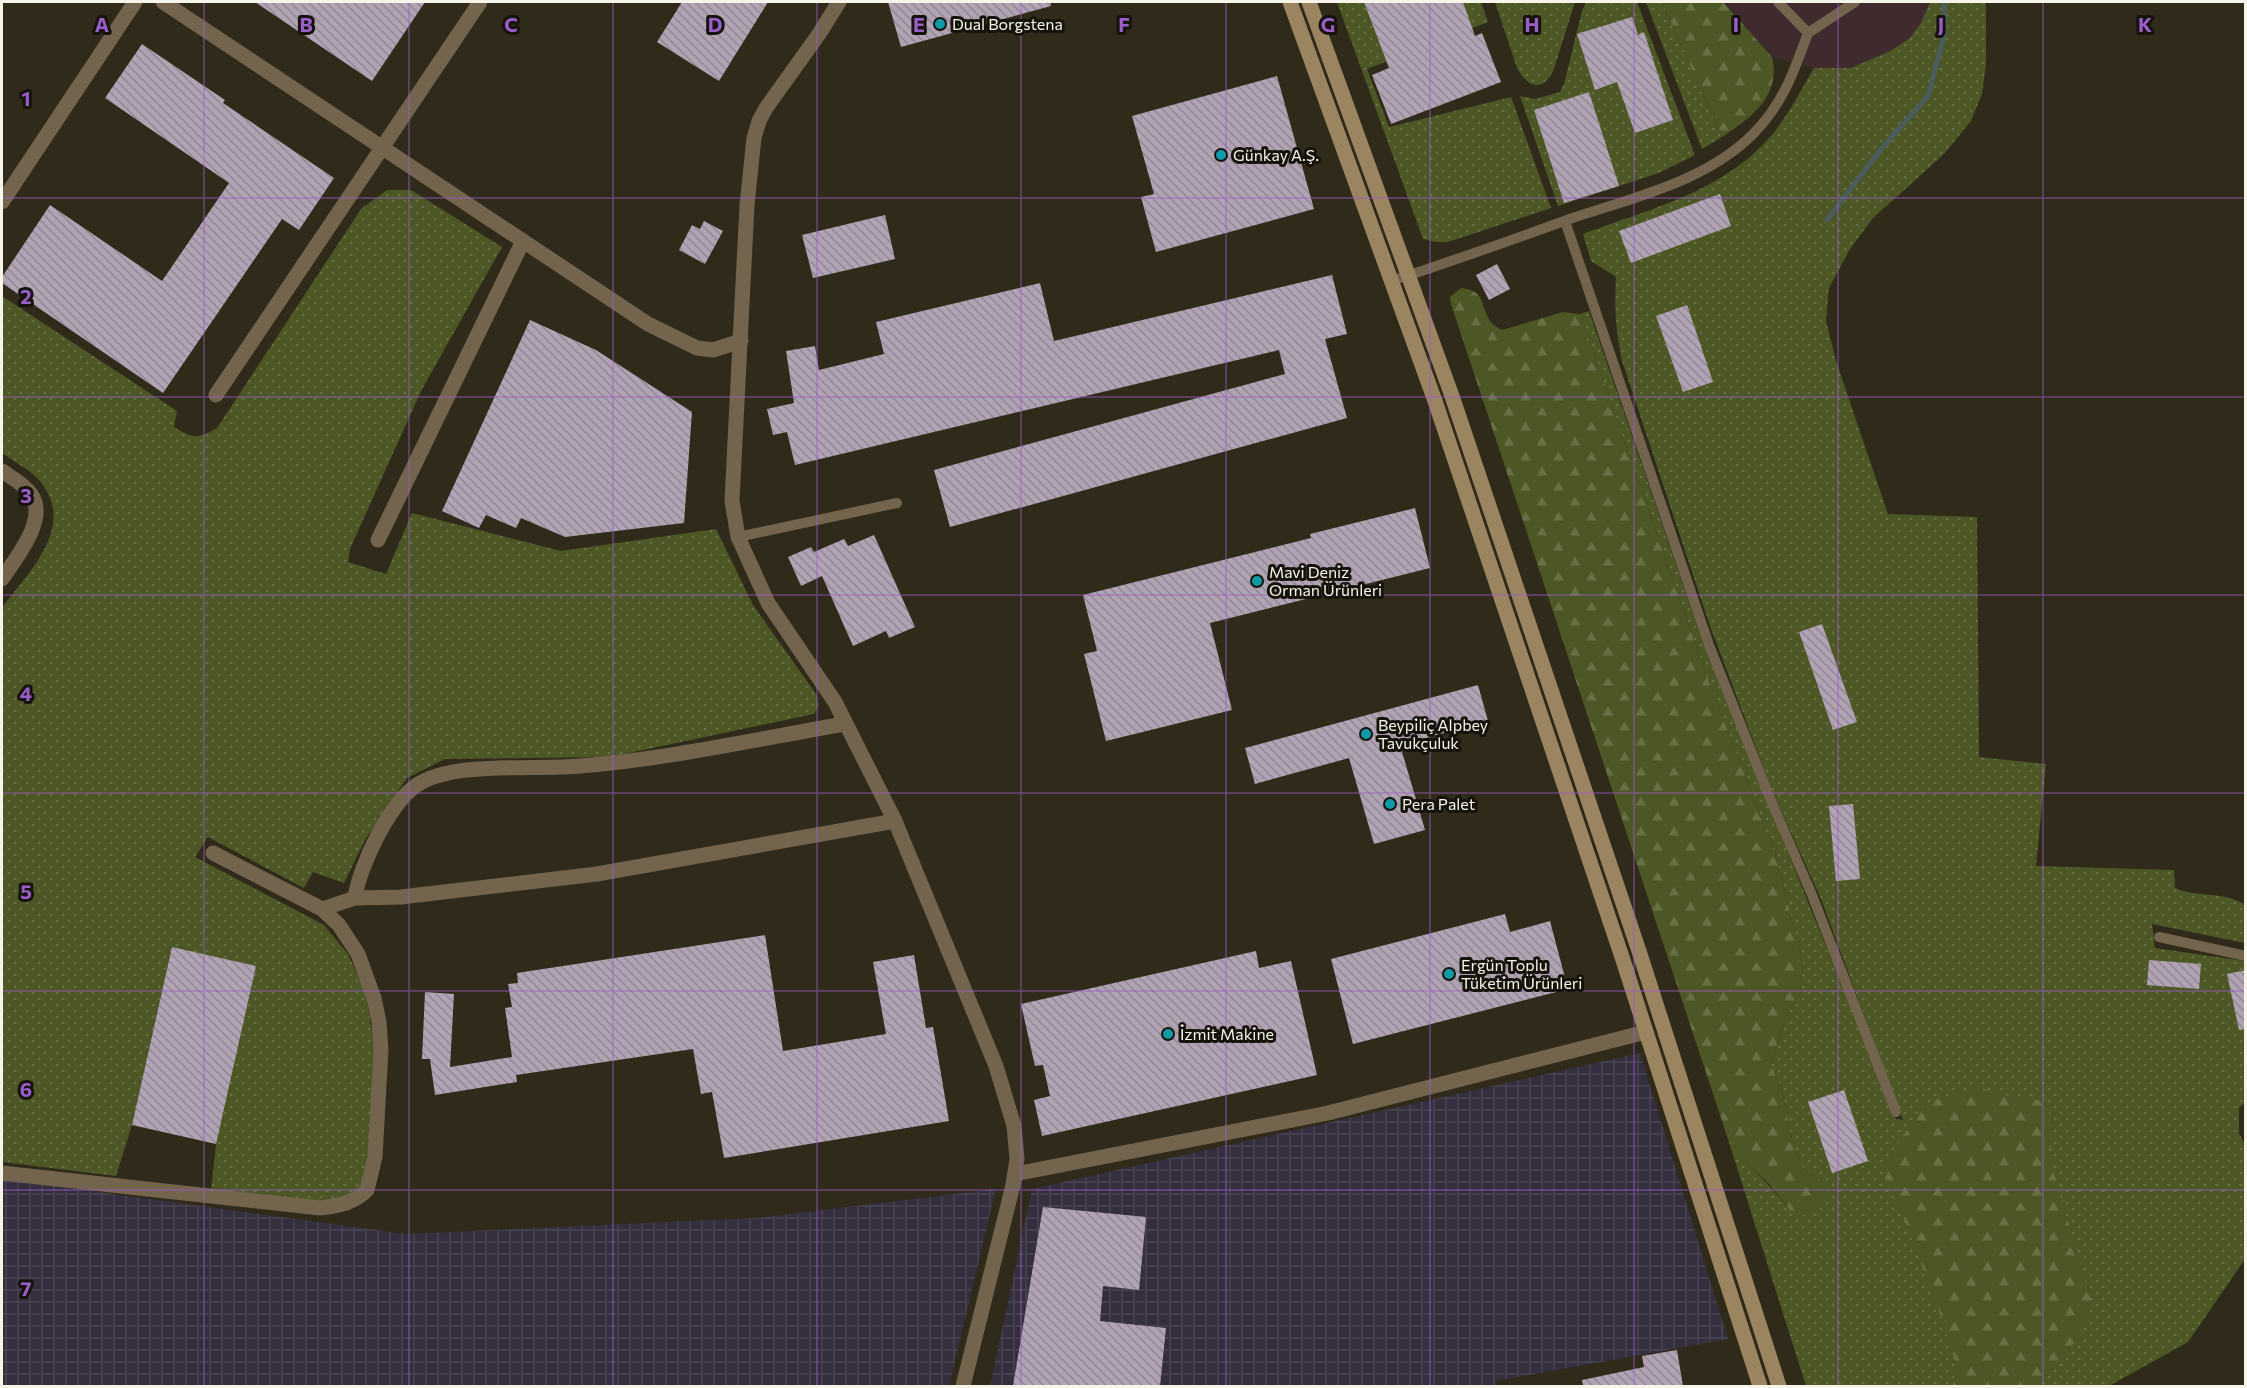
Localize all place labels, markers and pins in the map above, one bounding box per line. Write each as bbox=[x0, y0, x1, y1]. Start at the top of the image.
place label: Dual Borgstena bbox=[952, 14, 1063, 33]
marker: Dual Borgstena bbox=[933, 17, 947, 31]
place label: Günkay A.Ş. bbox=[1233, 145, 1319, 164]
marker: Günkay A.Ş. bbox=[1214, 148, 1228, 162]
place label: Mavi Deniz Orman Ürünleri bbox=[1269, 562, 1382, 599]
marker: Mavi Deniz Orman Ürünleri bbox=[1250, 574, 1264, 588]
place label: Beypiliç Alpbey Tavukçuluk bbox=[1378, 715, 1488, 752]
marker: Beypiliç Alpbey Tavukçuluk bbox=[1359, 727, 1373, 741]
place label: Pera Palet bbox=[1402, 794, 1476, 813]
marker: Pera Palet bbox=[1383, 797, 1397, 811]
place label: Ergün Toplu Tüketim Ürünleri bbox=[1461, 955, 1582, 992]
marker: Ergün Toplu Tüketim Ürünleri bbox=[1442, 967, 1456, 981]
place label: İzmit Makine bbox=[1180, 1024, 1274, 1043]
marker: İzmit Makine bbox=[1161, 1027, 1175, 1041]

